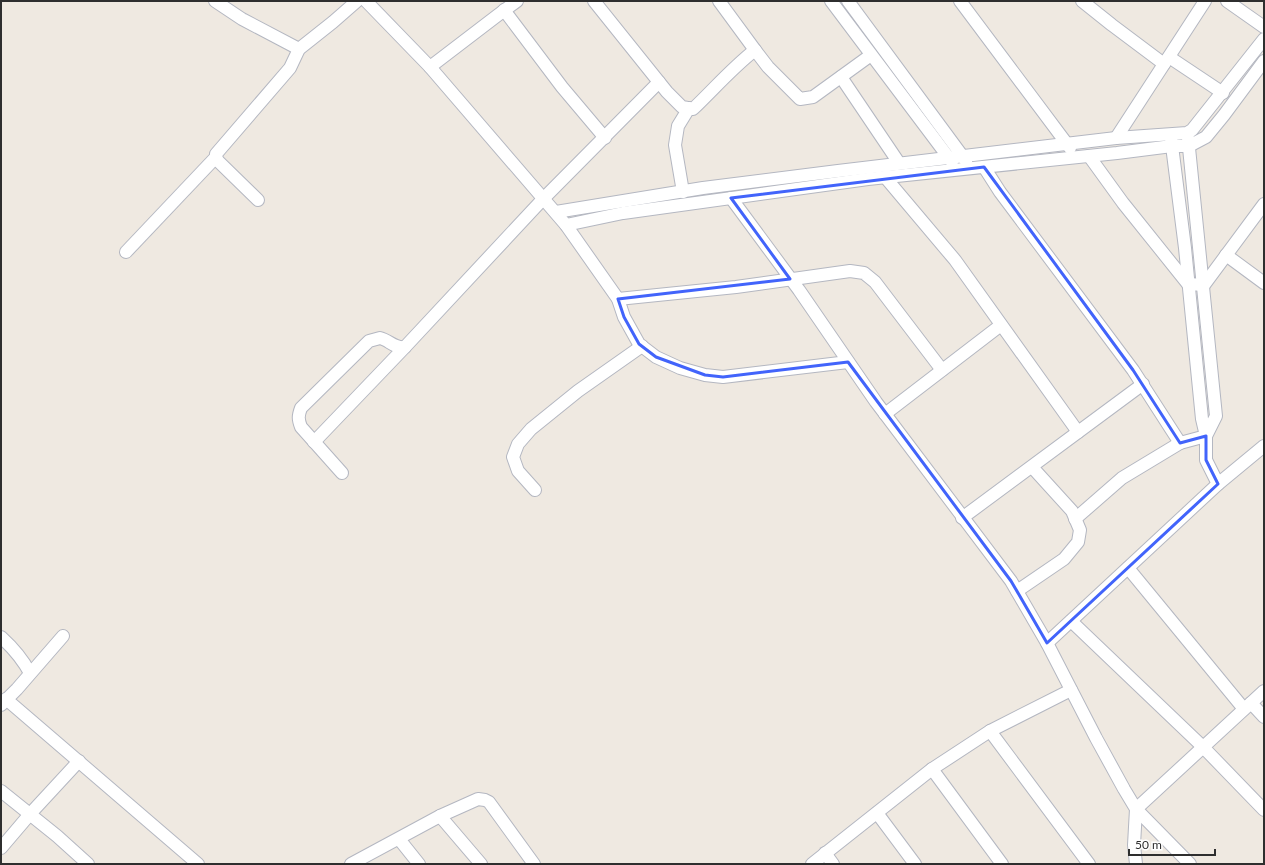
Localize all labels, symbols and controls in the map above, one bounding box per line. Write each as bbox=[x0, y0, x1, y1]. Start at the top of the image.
scale bar bbox=[1129, 831, 1215, 857]
text: 50 m bbox=[1135, 837, 1162, 852]

